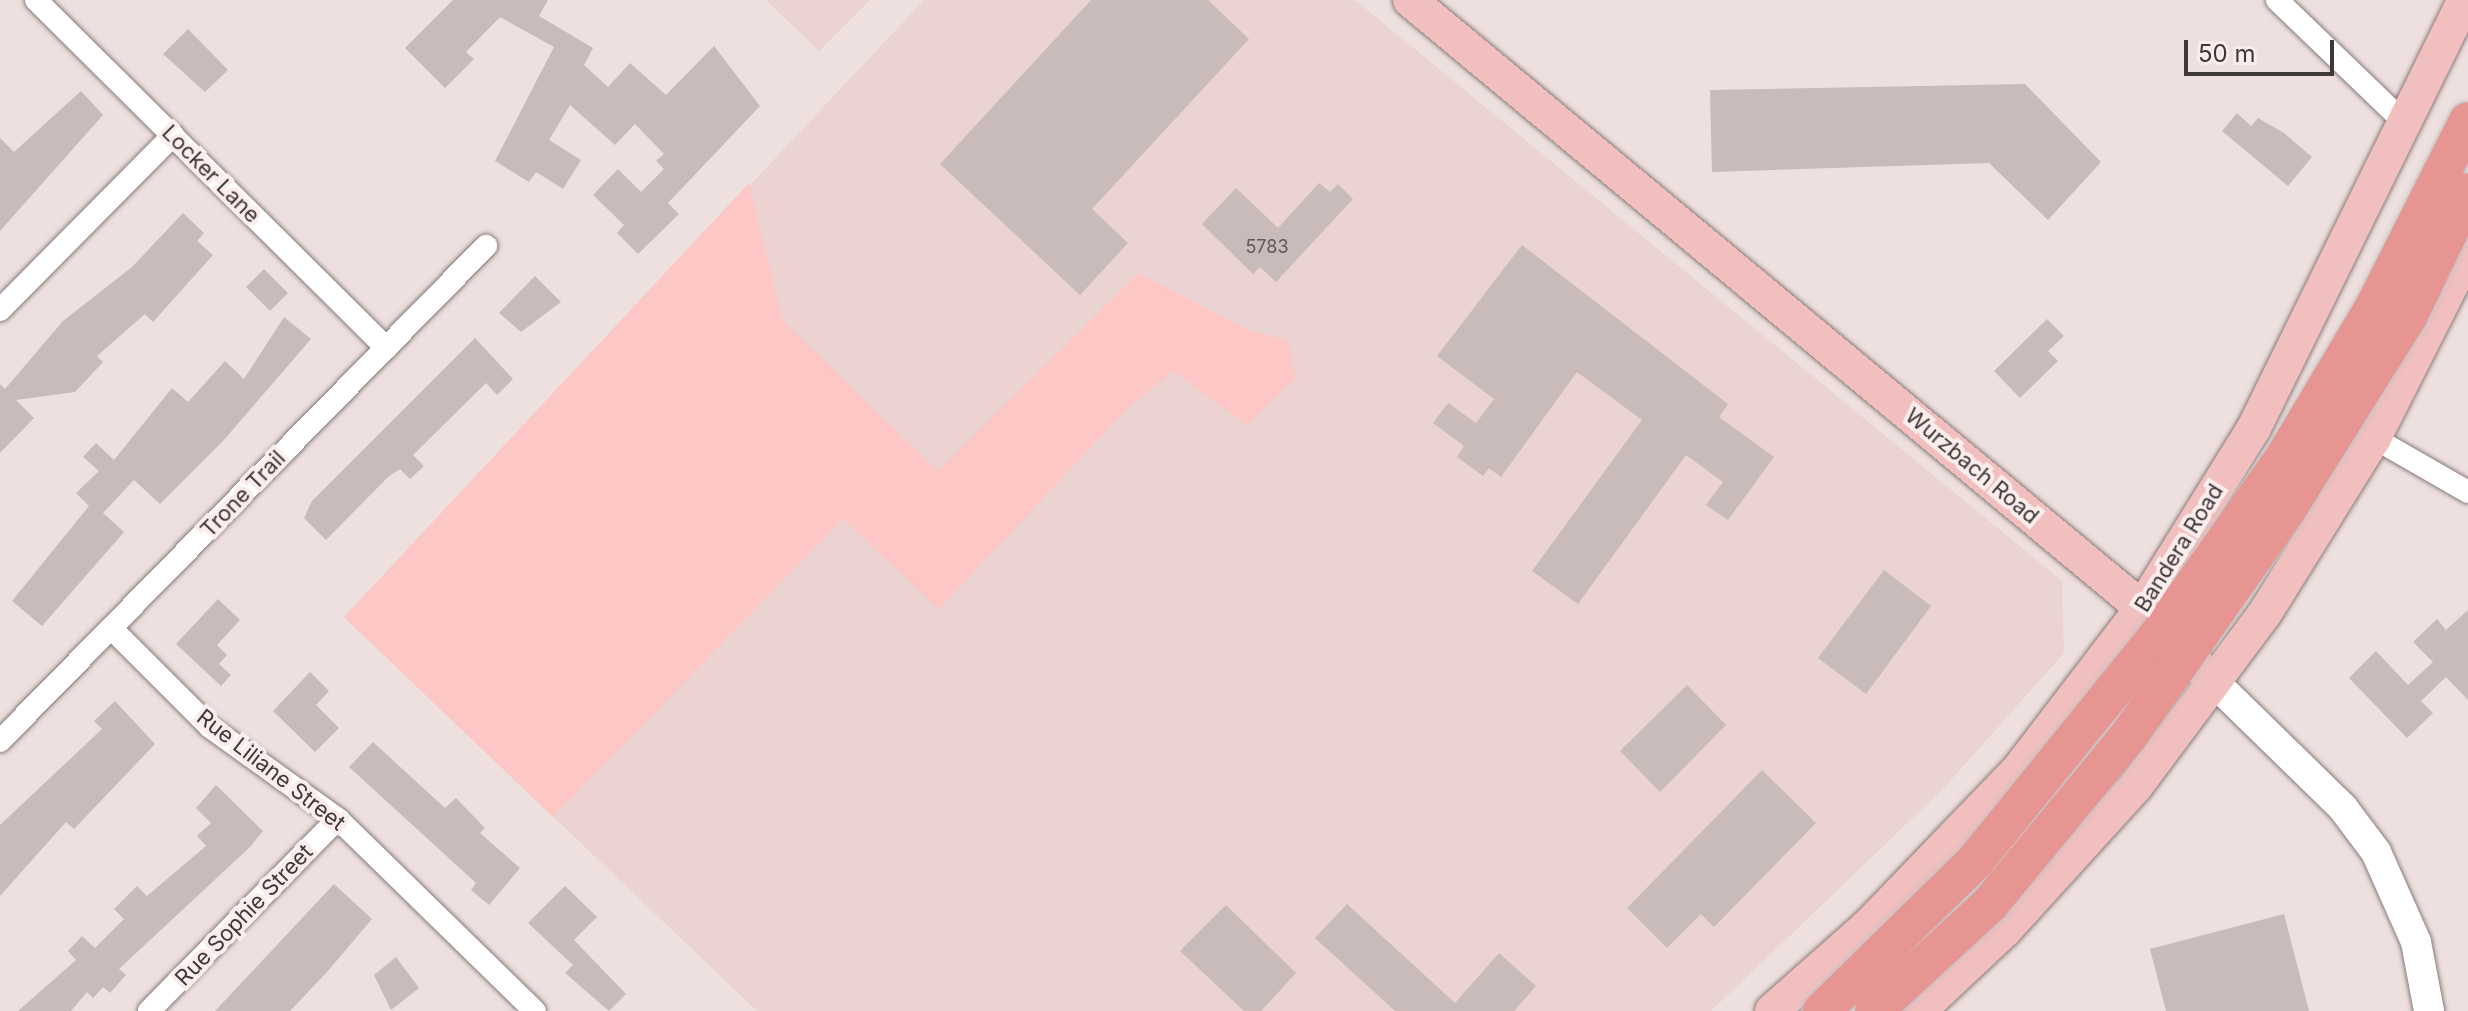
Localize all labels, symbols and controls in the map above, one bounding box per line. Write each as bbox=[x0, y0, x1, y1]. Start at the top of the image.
scale bar bbox=[2188, 24, 2338, 74]
text: 50 m bbox=[2198, 39, 2256, 68]
street label: Locker Lane bbox=[157, 120, 265, 228]
house number: 5783 bbox=[1245, 236, 1289, 258]
street label: Wurzbach Road bbox=[1900, 403, 2044, 529]
street label: Trone Trail bbox=[195, 445, 291, 543]
street label: Bandera Road bbox=[2129, 479, 2229, 617]
street label: Rue Liliane Street bbox=[192, 704, 350, 836]
street label: Rue Sophie Street bbox=[170, 839, 318, 991]

